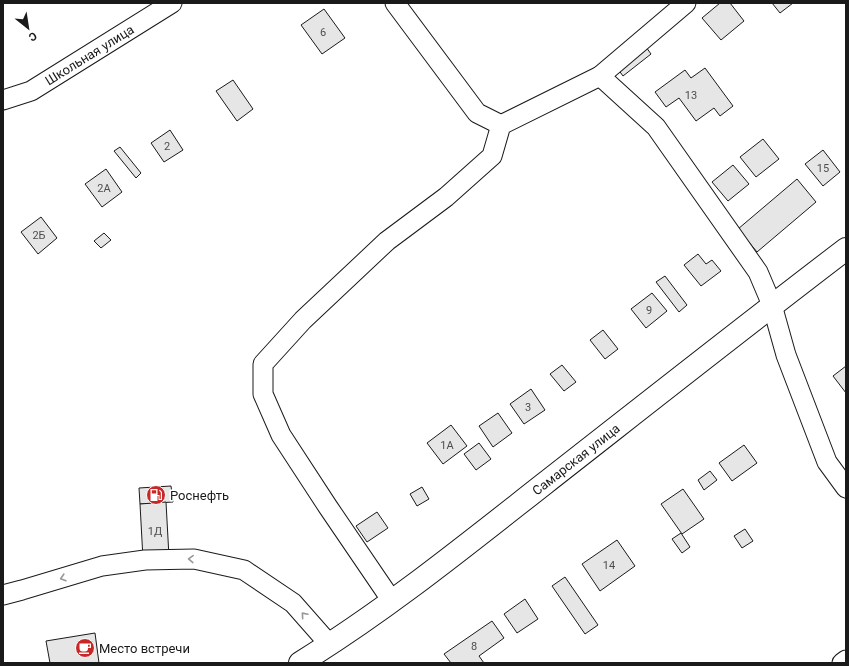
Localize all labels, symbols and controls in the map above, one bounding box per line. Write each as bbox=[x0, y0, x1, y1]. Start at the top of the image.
north arrow bbox=[8, 8, 48, 48]
street label: Школьная улица bbox=[42, 22, 137, 88]
house number: 6 bbox=[320, 26, 326, 39]
text: С bbox=[26, 29, 39, 44]
house number: 13 bbox=[685, 89, 697, 102]
house number: 2 bbox=[164, 140, 170, 153]
house number: 15 bbox=[817, 162, 829, 175]
house number: 2А bbox=[97, 182, 112, 195]
house number: 2Б bbox=[32, 229, 46, 242]
house number: 9 bbox=[646, 304, 652, 317]
house number: 3 bbox=[525, 401, 531, 414]
street label: Самарская улица bbox=[529, 421, 623, 498]
house number: 1А bbox=[440, 439, 455, 452]
fuel station icon: Роснефть bbox=[145, 484, 167, 506]
place label: Роснефть bbox=[170, 488, 229, 503]
house number: 1Д bbox=[148, 525, 162, 538]
one-way arrow bbox=[188, 555, 194, 564]
house number: 14 bbox=[603, 559, 615, 572]
one-way arrow bbox=[60, 573, 67, 582]
one-way arrow bbox=[301, 612, 309, 620]
cafe icon: Место встречи bbox=[74, 637, 96, 659]
house number: 8 bbox=[471, 640, 477, 653]
place label: Место встречи bbox=[99, 641, 190, 656]

